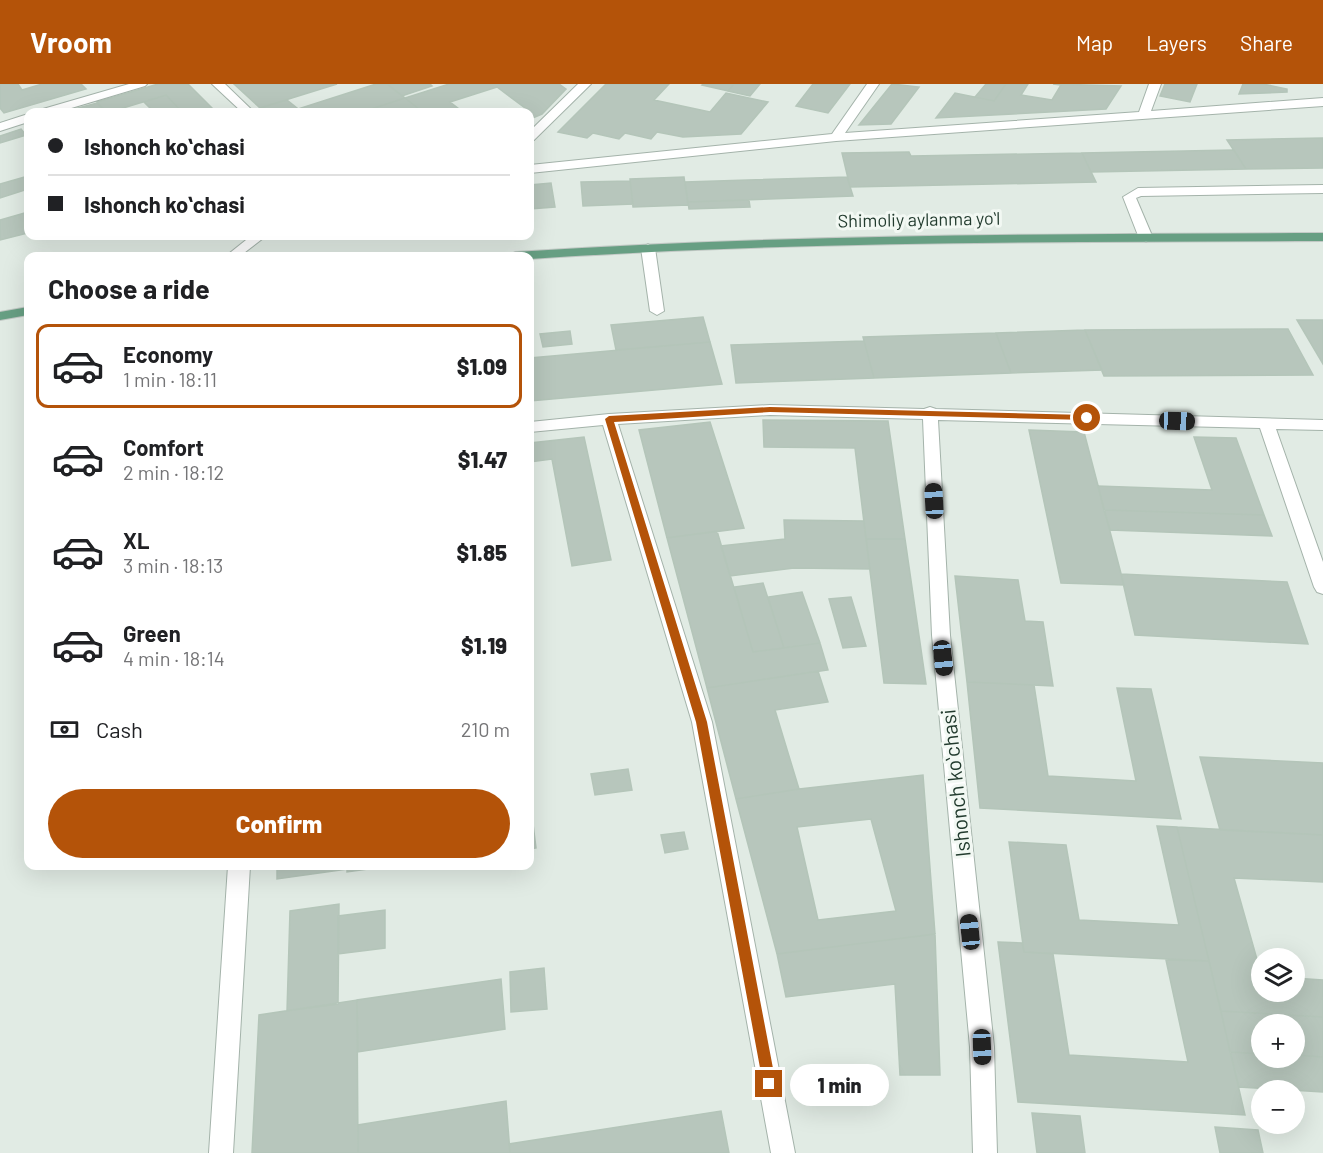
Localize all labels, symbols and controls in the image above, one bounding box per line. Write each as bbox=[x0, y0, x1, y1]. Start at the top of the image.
text: Vroom bbox=[30, 25, 112, 59]
text: Map bbox=[1076, 30, 1113, 55]
text: Layers bbox=[1146, 30, 1207, 55]
text: Share bbox=[1240, 30, 1293, 55]
text: Ishonch koʻchasi bbox=[84, 133, 245, 159]
text: Ishonch koʻchasi bbox=[84, 191, 245, 217]
street label: Shimoliy aylanma yoʻl bbox=[838, 207, 1000, 231]
text: Choose a ride bbox=[48, 272, 210, 304]
icon: car bbox=[51, 339, 105, 393]
text: Economy bbox=[123, 341, 213, 367]
text: $1.09 bbox=[457, 353, 507, 379]
text: 1 min · 18:11 bbox=[123, 367, 217, 391]
route start bbox=[1073, 404, 1100, 431]
car bbox=[1159, 411, 1195, 431]
icon: car bbox=[51, 432, 105, 486]
text: Comfort bbox=[123, 434, 204, 460]
text: $1.47 bbox=[458, 446, 507, 472]
text: 2 min · 18:12 bbox=[123, 460, 224, 484]
car bbox=[924, 483, 944, 519]
icon: car bbox=[51, 525, 105, 579]
text: XL bbox=[123, 527, 149, 553]
text: $1.85 bbox=[457, 539, 507, 565]
text: 3 min · 18:13 bbox=[123, 553, 223, 577]
icon: car bbox=[51, 618, 105, 672]
text: Green bbox=[123, 620, 181, 646]
text: $1.19 bbox=[461, 632, 507, 658]
car bbox=[932, 639, 954, 677]
text: 4 min · 18:14 bbox=[123, 646, 225, 670]
street label: Ishonch koʻchasi bbox=[934, 708, 975, 858]
icon: cash bbox=[48, 713, 81, 746]
text: Cash bbox=[96, 716, 143, 742]
text: 210 m bbox=[461, 717, 510, 741]
button: Confirm bbox=[48, 789, 510, 858]
car bbox=[959, 913, 981, 951]
map controls bbox=[1251, 948, 1305, 1134]
button: layers bbox=[1251, 948, 1305, 1002]
button: + bbox=[1251, 1014, 1305, 1068]
car bbox=[972, 1029, 992, 1065]
callout: 1 min bbox=[790, 1063, 889, 1105]
route end bbox=[755, 1070, 782, 1097]
text: 1 min bbox=[818, 1073, 861, 1097]
button: − bbox=[1251, 1080, 1305, 1134]

